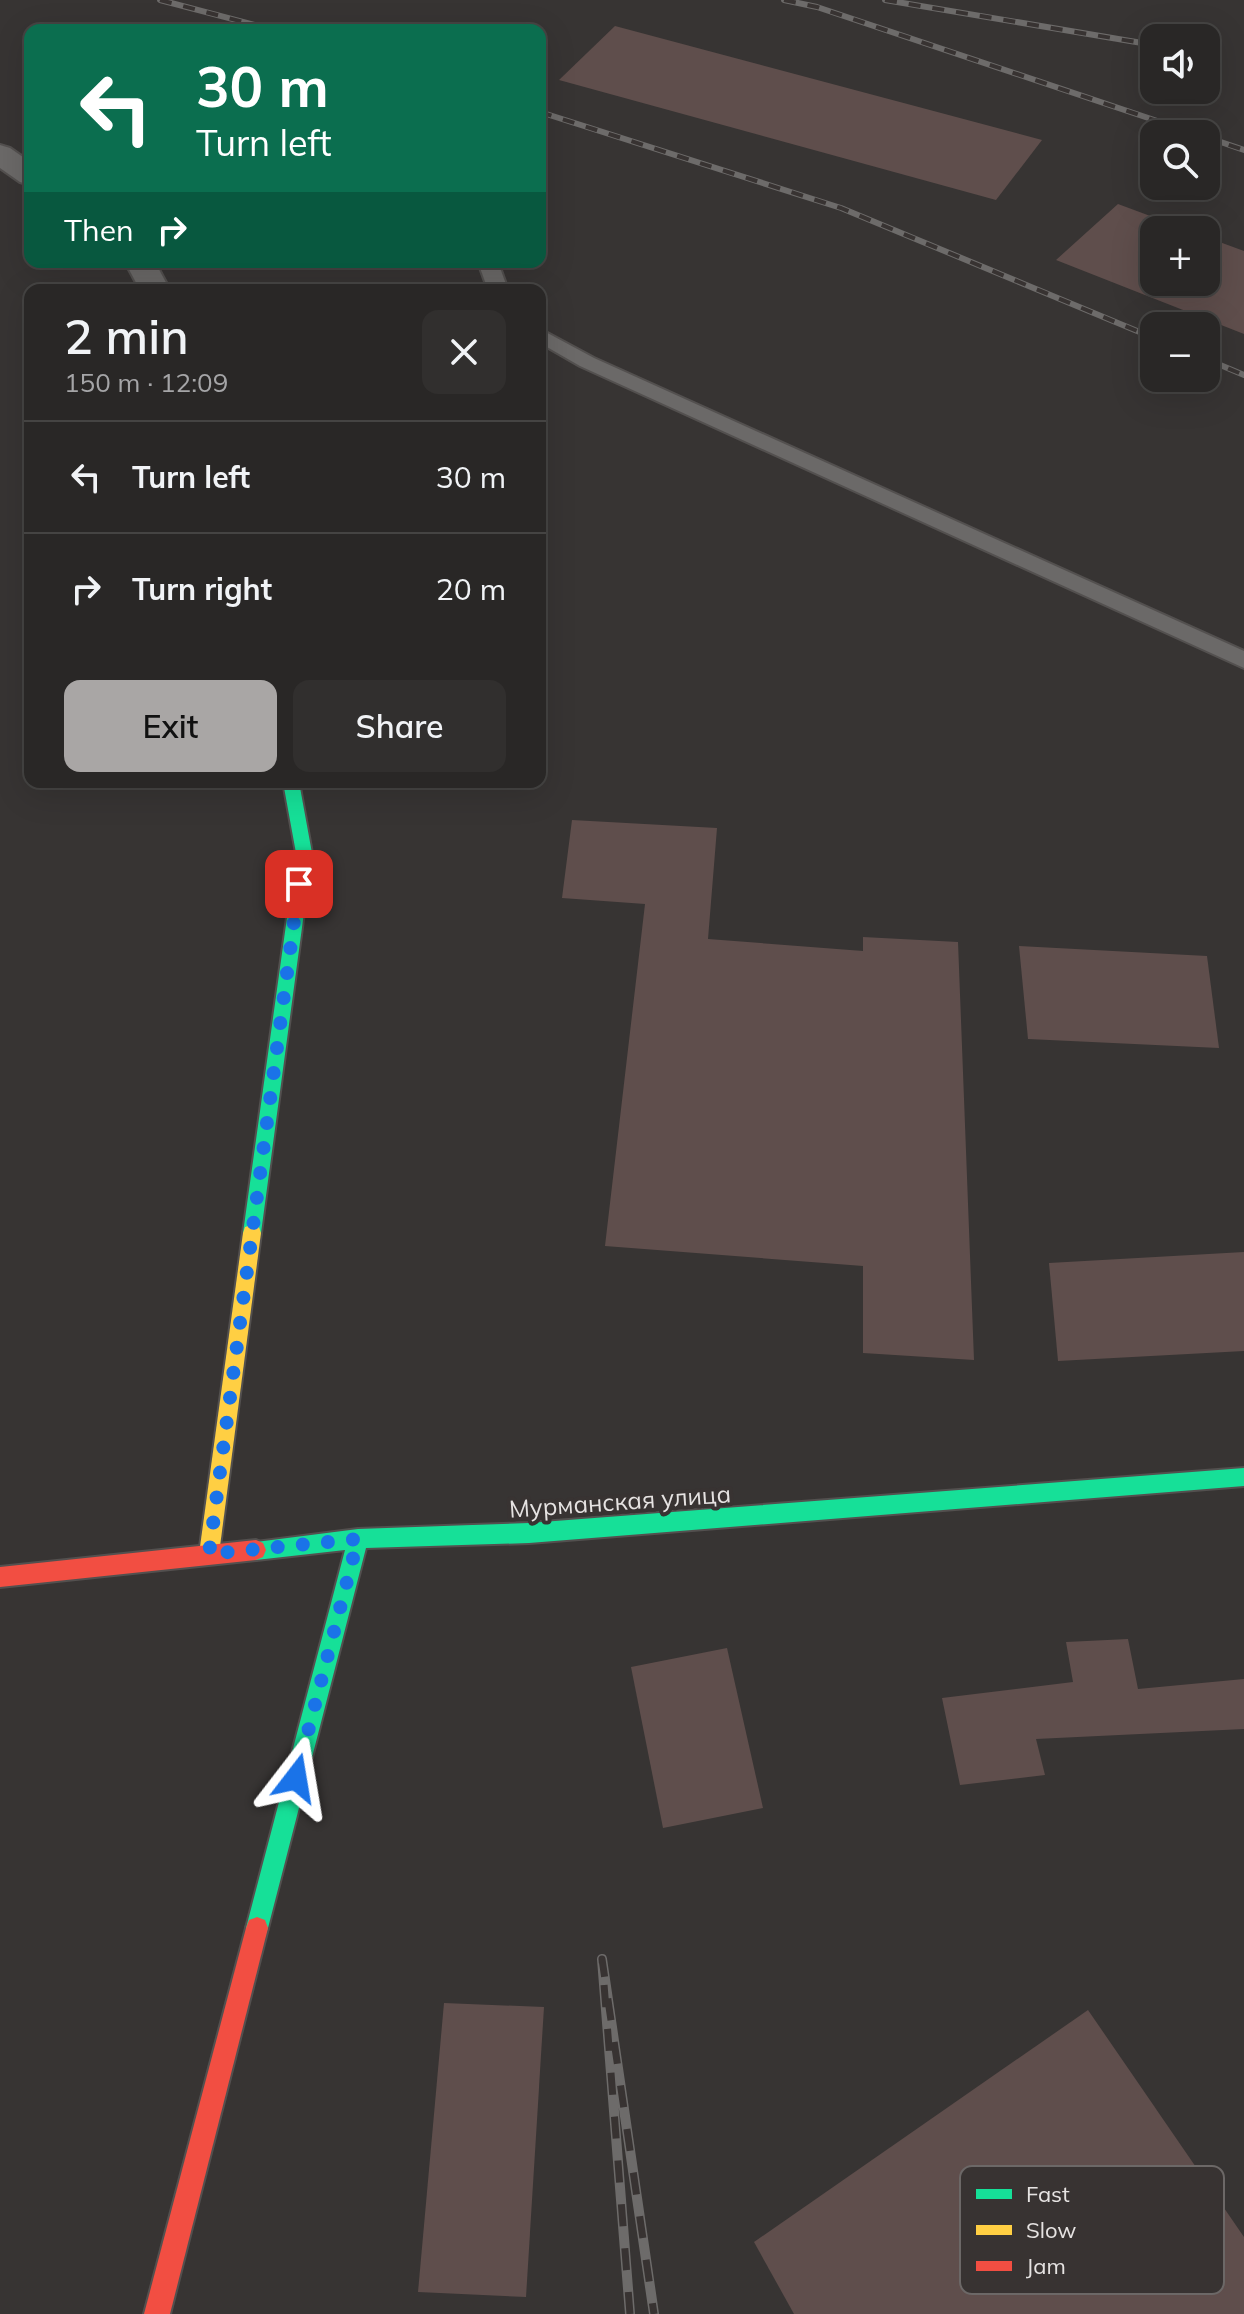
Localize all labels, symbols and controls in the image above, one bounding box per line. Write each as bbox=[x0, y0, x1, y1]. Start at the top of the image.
map controls bbox=[1140, 24, 1220, 392]
button: sound bbox=[1140, 24, 1220, 104]
text: 30 m bbox=[196, 51, 329, 121]
icon: left bbox=[64, 56, 168, 160]
text: Turn left bbox=[196, 120, 332, 165]
button: search bbox=[1140, 120, 1220, 200]
icon: right bbox=[150, 208, 194, 252]
text: Then bbox=[64, 211, 134, 249]
button: + bbox=[1140, 216, 1220, 296]
text: 2 min bbox=[64, 306, 189, 366]
button: close bbox=[422, 310, 506, 394]
button: − bbox=[1140, 312, 1220, 392]
text: 150 m · 12:09 bbox=[64, 366, 228, 399]
icon: left bbox=[64, 455, 108, 499]
text: Turn left bbox=[132, 458, 250, 496]
text: 30 m bbox=[436, 458, 506, 496]
icon: right bbox=[64, 567, 108, 611]
text: Turn right bbox=[132, 570, 272, 608]
text: 20 m bbox=[436, 570, 506, 608]
button: Exit bbox=[64, 680, 277, 772]
button: Share bbox=[293, 680, 506, 772]
pin bbox=[265, 850, 333, 918]
icon: arrive bbox=[277, 862, 321, 906]
street label: Мурманская улица bbox=[508, 1478, 732, 1524]
position arrow bbox=[254, 1736, 338, 1820]
legend bbox=[960, 2166, 1224, 2294]
text: Fast bbox=[1026, 2180, 1070, 2208]
text: Slow bbox=[1026, 2216, 1076, 2244]
text: Jam bbox=[1026, 2252, 1066, 2280]

